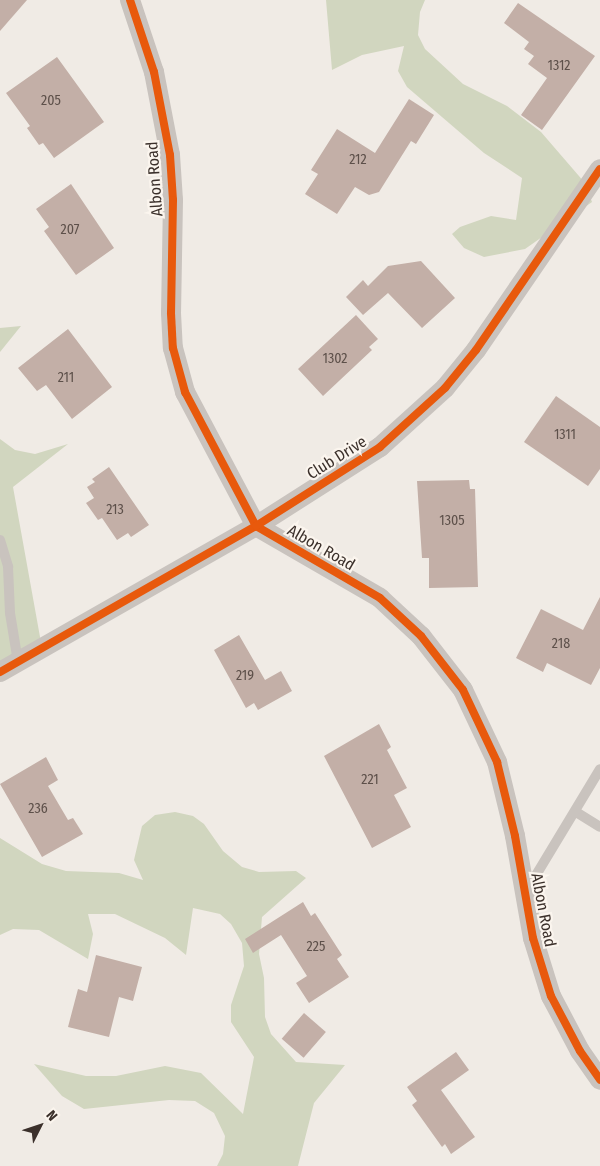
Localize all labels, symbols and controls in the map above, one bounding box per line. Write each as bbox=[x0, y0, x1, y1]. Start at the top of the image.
house number: 1312 bbox=[547, 58, 571, 74]
house number: 205 bbox=[41, 93, 61, 109]
street label: Albon Road bbox=[143, 141, 167, 217]
house number: 212 bbox=[349, 152, 367, 168]
house number: 207 bbox=[61, 222, 79, 238]
house number: 1302 bbox=[322, 351, 348, 367]
house number: 211 bbox=[58, 370, 74, 386]
house number: 1311 bbox=[554, 427, 576, 443]
street label: Club Drive bbox=[304, 432, 370, 484]
house number: 213 bbox=[106, 502, 124, 518]
house number: 1305 bbox=[439, 513, 465, 529]
street label: Albon Road bbox=[284, 521, 358, 575]
house number: 218 bbox=[552, 636, 570, 652]
house number: 219 bbox=[236, 668, 254, 684]
house number: 221 bbox=[361, 772, 379, 788]
house number: 236 bbox=[28, 801, 48, 817]
street label: Albon Road bbox=[526, 871, 560, 949]
house number: 225 bbox=[307, 939, 325, 955]
north arrow bbox=[15, 1101, 65, 1151]
text: N bbox=[43, 1107, 61, 1125]

